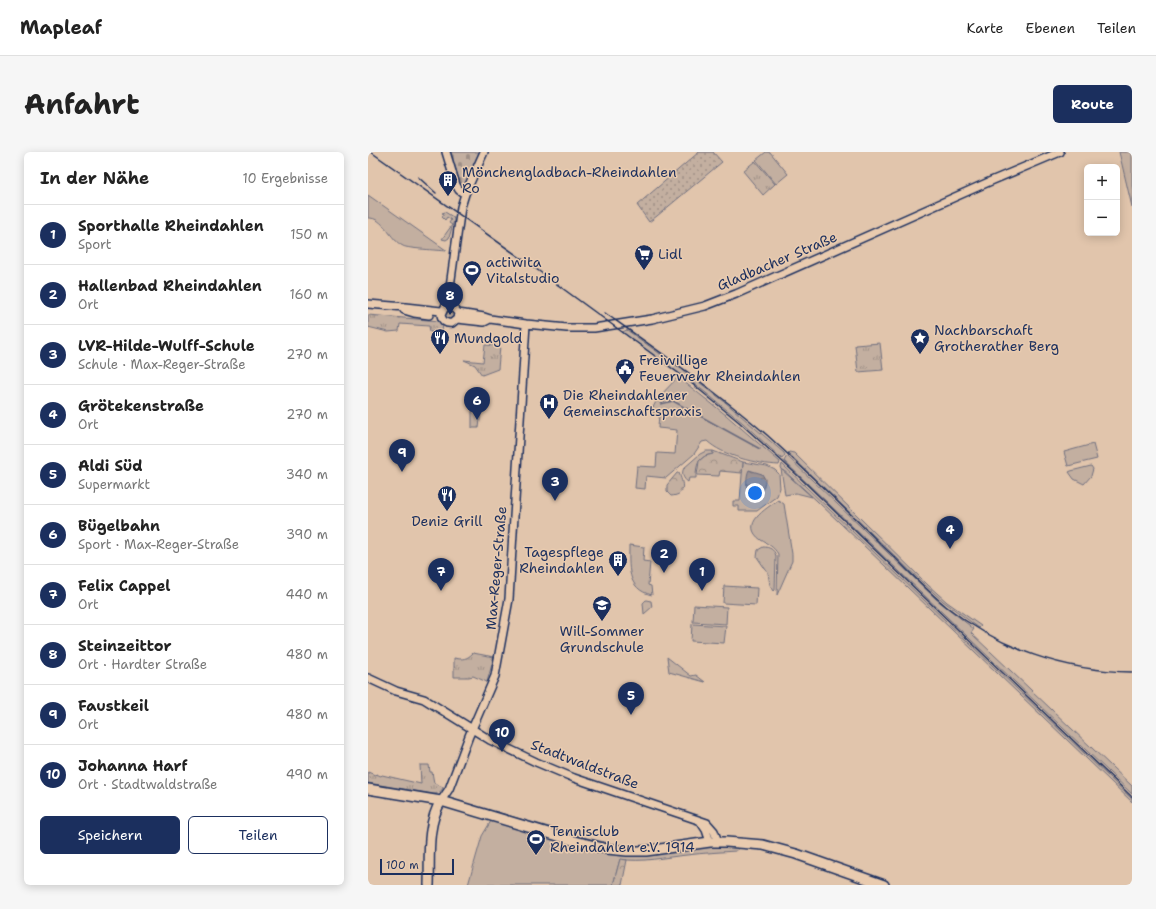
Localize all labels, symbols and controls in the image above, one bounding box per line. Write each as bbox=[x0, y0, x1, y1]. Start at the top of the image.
text: Mapleaf bbox=[20, 15, 102, 40]
text: Karte bbox=[967, 19, 1004, 37]
text: Ebenen bbox=[1026, 19, 1075, 37]
text: Teilen bbox=[1097, 19, 1136, 37]
text: Anfahrt bbox=[24, 85, 140, 123]
button: Route bbox=[1053, 85, 1132, 123]
place label: Mönchengladbach-Rheindahlen Ro bbox=[462, 163, 677, 197]
map controls bbox=[1084, 164, 1120, 236]
button: + bbox=[1084, 164, 1120, 200]
text: In der Nähe bbox=[40, 167, 149, 189]
building icon: Mönchengladbach-Rheindahlen Ro bbox=[437, 169, 459, 197]
text: 10 Ergebnisse bbox=[242, 170, 328, 187]
button: − bbox=[1084, 200, 1120, 236]
text: Sporthalle Rheindahlen bbox=[78, 216, 264, 236]
text: 1 bbox=[50, 226, 56, 243]
text: 150 m bbox=[290, 226, 328, 243]
street label: Gladbacher Straße bbox=[714, 228, 840, 294]
text: Sport bbox=[78, 236, 111, 253]
supermarket icon: Lidl bbox=[633, 243, 655, 271]
place label: Lidl bbox=[658, 245, 683, 263]
place label: actiwita Vitalstudio bbox=[486, 253, 559, 287]
sports icon: actiwita Vitalstudio bbox=[461, 259, 483, 287]
text: Hallenbad Rheindahlen bbox=[78, 276, 262, 296]
pin: 8 bbox=[437, 282, 463, 315]
text: 2 bbox=[48, 286, 58, 303]
text: 160 m bbox=[290, 286, 328, 303]
text: Ort bbox=[78, 296, 99, 313]
place label: Nachbarschaft Grotherather Berg bbox=[934, 321, 1059, 355]
restaurant icon: Mundgold bbox=[429, 327, 451, 355]
place icon: Nachbarschaft Grotherather Berg bbox=[909, 327, 931, 355]
place label: Mundgold bbox=[454, 329, 523, 347]
text: LVR-Hilde-Wulff-Schule bbox=[78, 336, 255, 356]
text: 3 bbox=[48, 346, 58, 363]
text: 270 m bbox=[286, 346, 328, 363]
place label: Freiwillige Feuerwehr Rheindahlen bbox=[639, 351, 801, 385]
text: Schule · Max-Reger-Straße bbox=[78, 356, 246, 373]
public building icon: Freiwillige Feuerwehr Rheindahlen bbox=[614, 357, 636, 385]
place label: Die Rheindahlener Gemeinschaftspraxis bbox=[563, 386, 702, 420]
pin: 6 bbox=[464, 387, 490, 420]
hospital icon: Die Rheindahlener Gemeinschaftspraxis bbox=[538, 392, 560, 420]
text: Grötekenstraße bbox=[78, 396, 204, 416]
text: 4 bbox=[48, 406, 58, 423]
text: 270 m bbox=[286, 406, 328, 423]
text: Ort bbox=[78, 416, 99, 433]
pin: 9 bbox=[389, 439, 415, 472]
text: Aldi Süd bbox=[78, 456, 143, 476]
text: 5 bbox=[49, 466, 57, 483]
text: 340 m bbox=[286, 466, 328, 483]
pin: 3 bbox=[542, 468, 568, 501]
text: Supermarkt bbox=[78, 476, 150, 493]
your location bbox=[745, 483, 765, 503]
restaurant icon: Deniz Grill bbox=[436, 484, 458, 512]
street label: Max-Reger-Straße bbox=[482, 505, 510, 630]
place label: Deniz Grill bbox=[411, 512, 483, 530]
text: Bügelbahn bbox=[78, 516, 160, 536]
pin: 4 bbox=[937, 516, 963, 549]
text: 6 bbox=[48, 526, 58, 543]
text: 390 m bbox=[286, 526, 328, 543]
text: Sport · Max-Reger-Straße bbox=[78, 536, 239, 553]
pin: 2 bbox=[651, 540, 677, 573]
place label: Tagespflege Rheindahlen bbox=[519, 543, 604, 577]
building icon: Tagespflege Rheindahlen bbox=[607, 549, 629, 577]
pin: 7 bbox=[428, 558, 454, 591]
pin: 1 bbox=[689, 558, 715, 591]
text: Felix Cappel bbox=[78, 576, 171, 596]
text: 7 bbox=[48, 586, 58, 603]
text: 440 m bbox=[286, 586, 328, 603]
school or university icon: Will-Sommer Grundschule bbox=[591, 594, 613, 622]
text: Ort bbox=[78, 596, 99, 613]
place label: Will-Sommer Grundschule bbox=[560, 622, 645, 656]
text: Steinzeittor bbox=[78, 636, 172, 656]
text: 8 bbox=[48, 646, 58, 663]
text: 480 m bbox=[286, 646, 328, 663]
text: Ort · Hardter Straße bbox=[78, 656, 207, 673]
pin: 5 bbox=[618, 682, 644, 715]
text: Faustkeil bbox=[78, 696, 149, 716]
text: 9 bbox=[48, 706, 58, 723]
text: 480 m bbox=[286, 706, 328, 723]
text: Ort bbox=[78, 716, 99, 733]
pin: 10 bbox=[489, 719, 515, 752]
street label: Stadtwaldstraße bbox=[528, 735, 642, 793]
text: Johanna Harf bbox=[78, 756, 188, 776]
text: 10 bbox=[46, 766, 60, 783]
text: 490 m bbox=[286, 766, 328, 783]
text: Ort · Stadtwaldstraße bbox=[78, 776, 217, 793]
button: Speichern bbox=[40, 816, 180, 854]
button: Teilen bbox=[188, 816, 328, 854]
place label: Tennisclub Rheindahlen e.V. 1914 bbox=[550, 822, 695, 856]
sports icon: Tennisclub Rheindahlen e.V. 1914 bbox=[525, 828, 547, 856]
scale bar bbox=[380, 857, 454, 876]
text: 100 m bbox=[386, 858, 419, 873]

